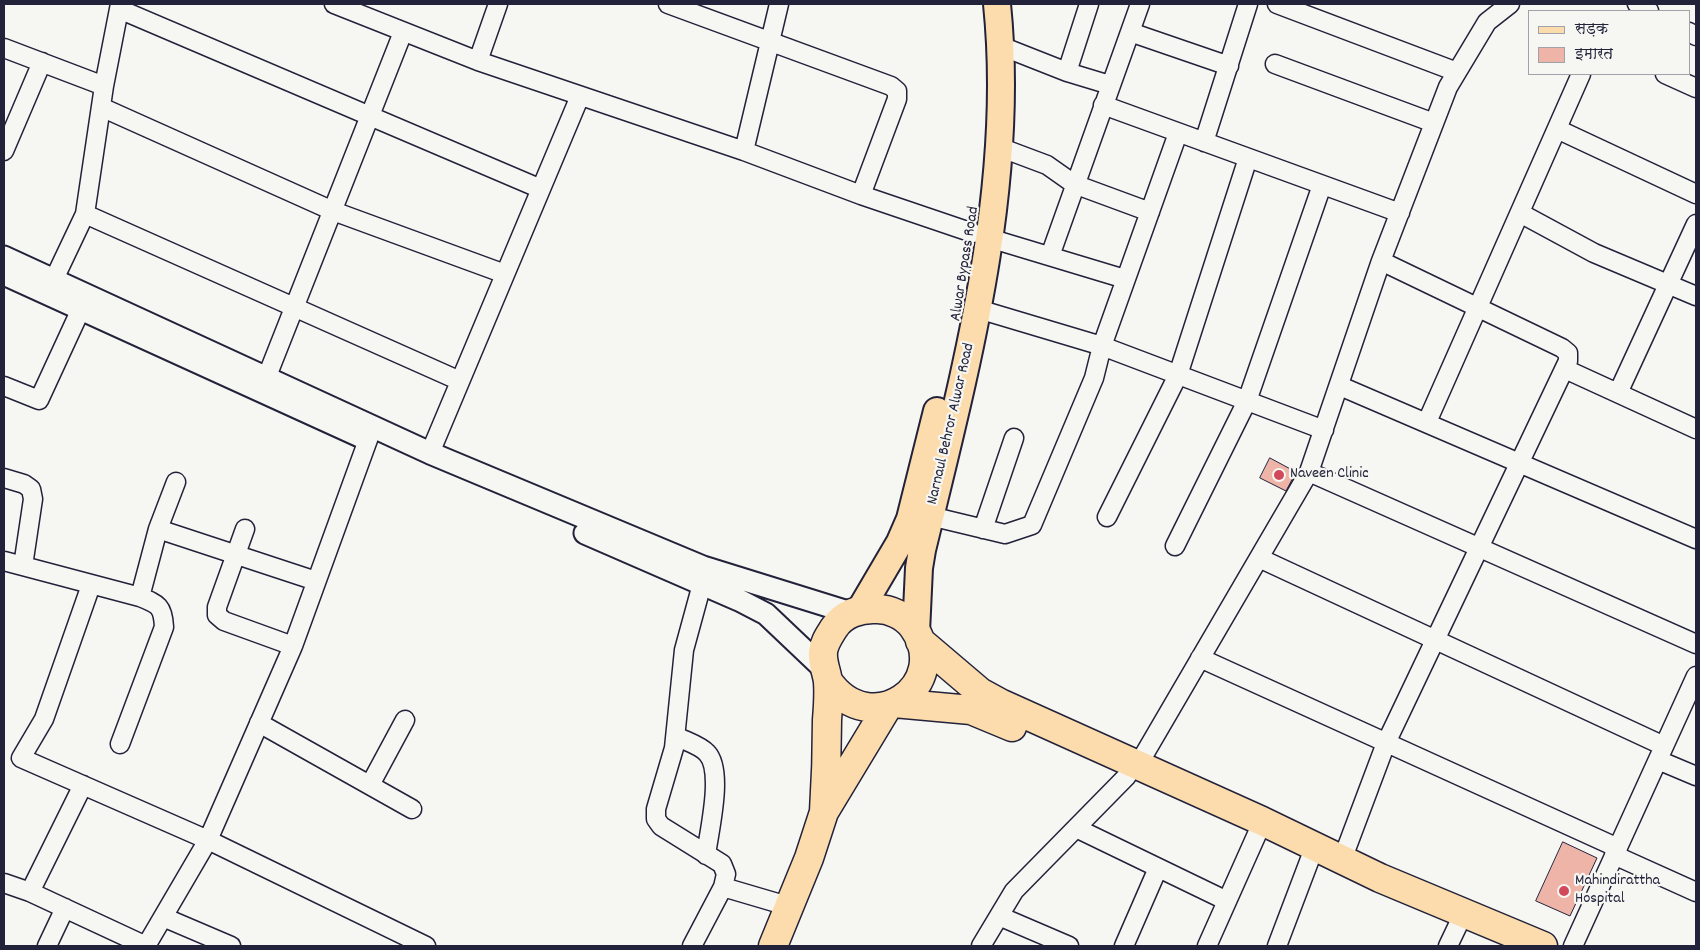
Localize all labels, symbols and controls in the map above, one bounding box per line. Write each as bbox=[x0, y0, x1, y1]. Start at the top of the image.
legend bbox=[1528, 10, 1690, 75]
text: सड़क bbox=[1575, 19, 1608, 41]
text: इमारत bbox=[1575, 44, 1613, 66]
street label: Alwar Bypass Road bbox=[947, 205, 985, 323]
street label: Narnaul Behror Alwar Road bbox=[924, 341, 980, 507]
place label: Naveen Clinic bbox=[1290, 465, 1369, 485]
marker: Naveen Clinic bbox=[1272, 468, 1286, 482]
place label: Mahindirattha Hospital bbox=[1575, 872, 1660, 910]
marker: Mahindirattha Hospital bbox=[1557, 884, 1571, 898]

